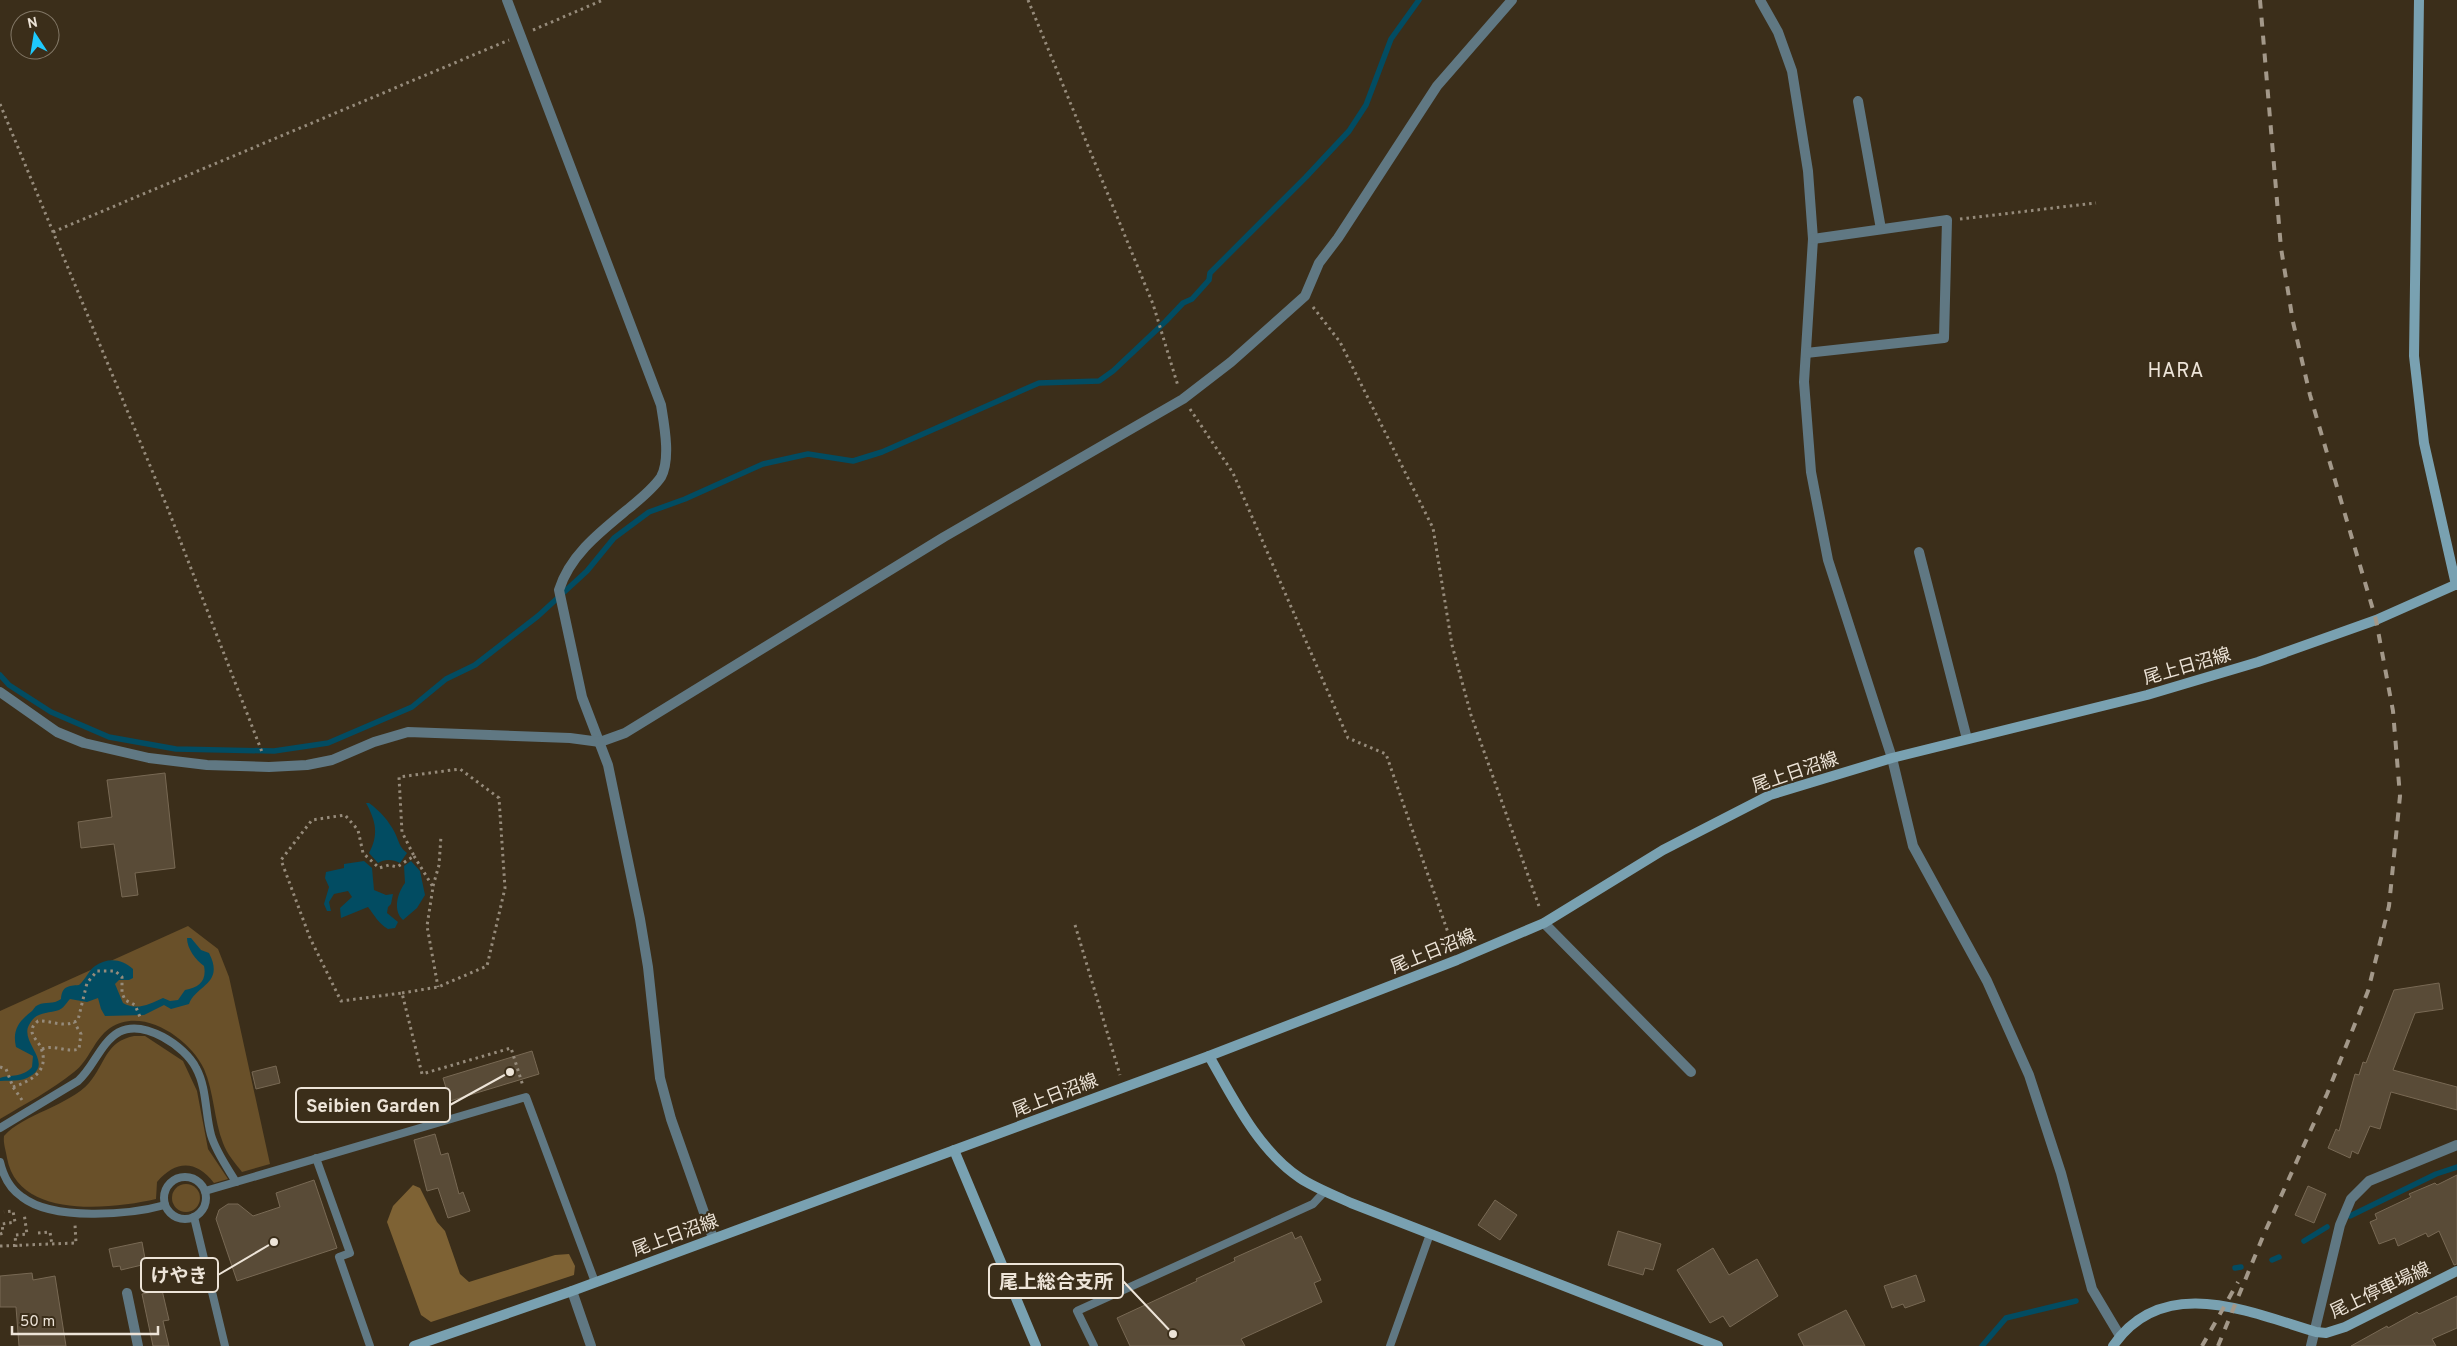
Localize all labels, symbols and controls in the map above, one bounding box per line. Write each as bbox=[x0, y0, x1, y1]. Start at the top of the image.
north arrow bbox=[10, 10, 60, 60]
text: N bbox=[26, 14, 39, 33]
district label: HARA bbox=[2147, 359, 2205, 385]
street label: 尾上日沼線 bbox=[2141, 644, 2234, 691]
street label: 尾上日沼線 bbox=[1749, 748, 1842, 799]
street label: 尾上日沼線 bbox=[1388, 925, 1480, 980]
street label: 尾上日沼線 bbox=[1009, 1070, 1102, 1123]
callout: Seibien Garden bbox=[296, 1088, 450, 1122]
text: Seibien Garden bbox=[306, 1095, 440, 1119]
street label: 尾上日沼線 bbox=[629, 1210, 722, 1263]
callout: けやき bbox=[141, 1258, 218, 1292]
street label: 尾上停車場線 bbox=[2327, 1258, 2434, 1325]
callout: 尾上総合支所 bbox=[989, 1264, 1123, 1298]
text: けやき bbox=[150, 1265, 208, 1289]
text: 尾上総合支所 bbox=[999, 1271, 1113, 1295]
scale bar bbox=[12, 1304, 159, 1336]
text: 50 m bbox=[20, 1313, 55, 1332]

